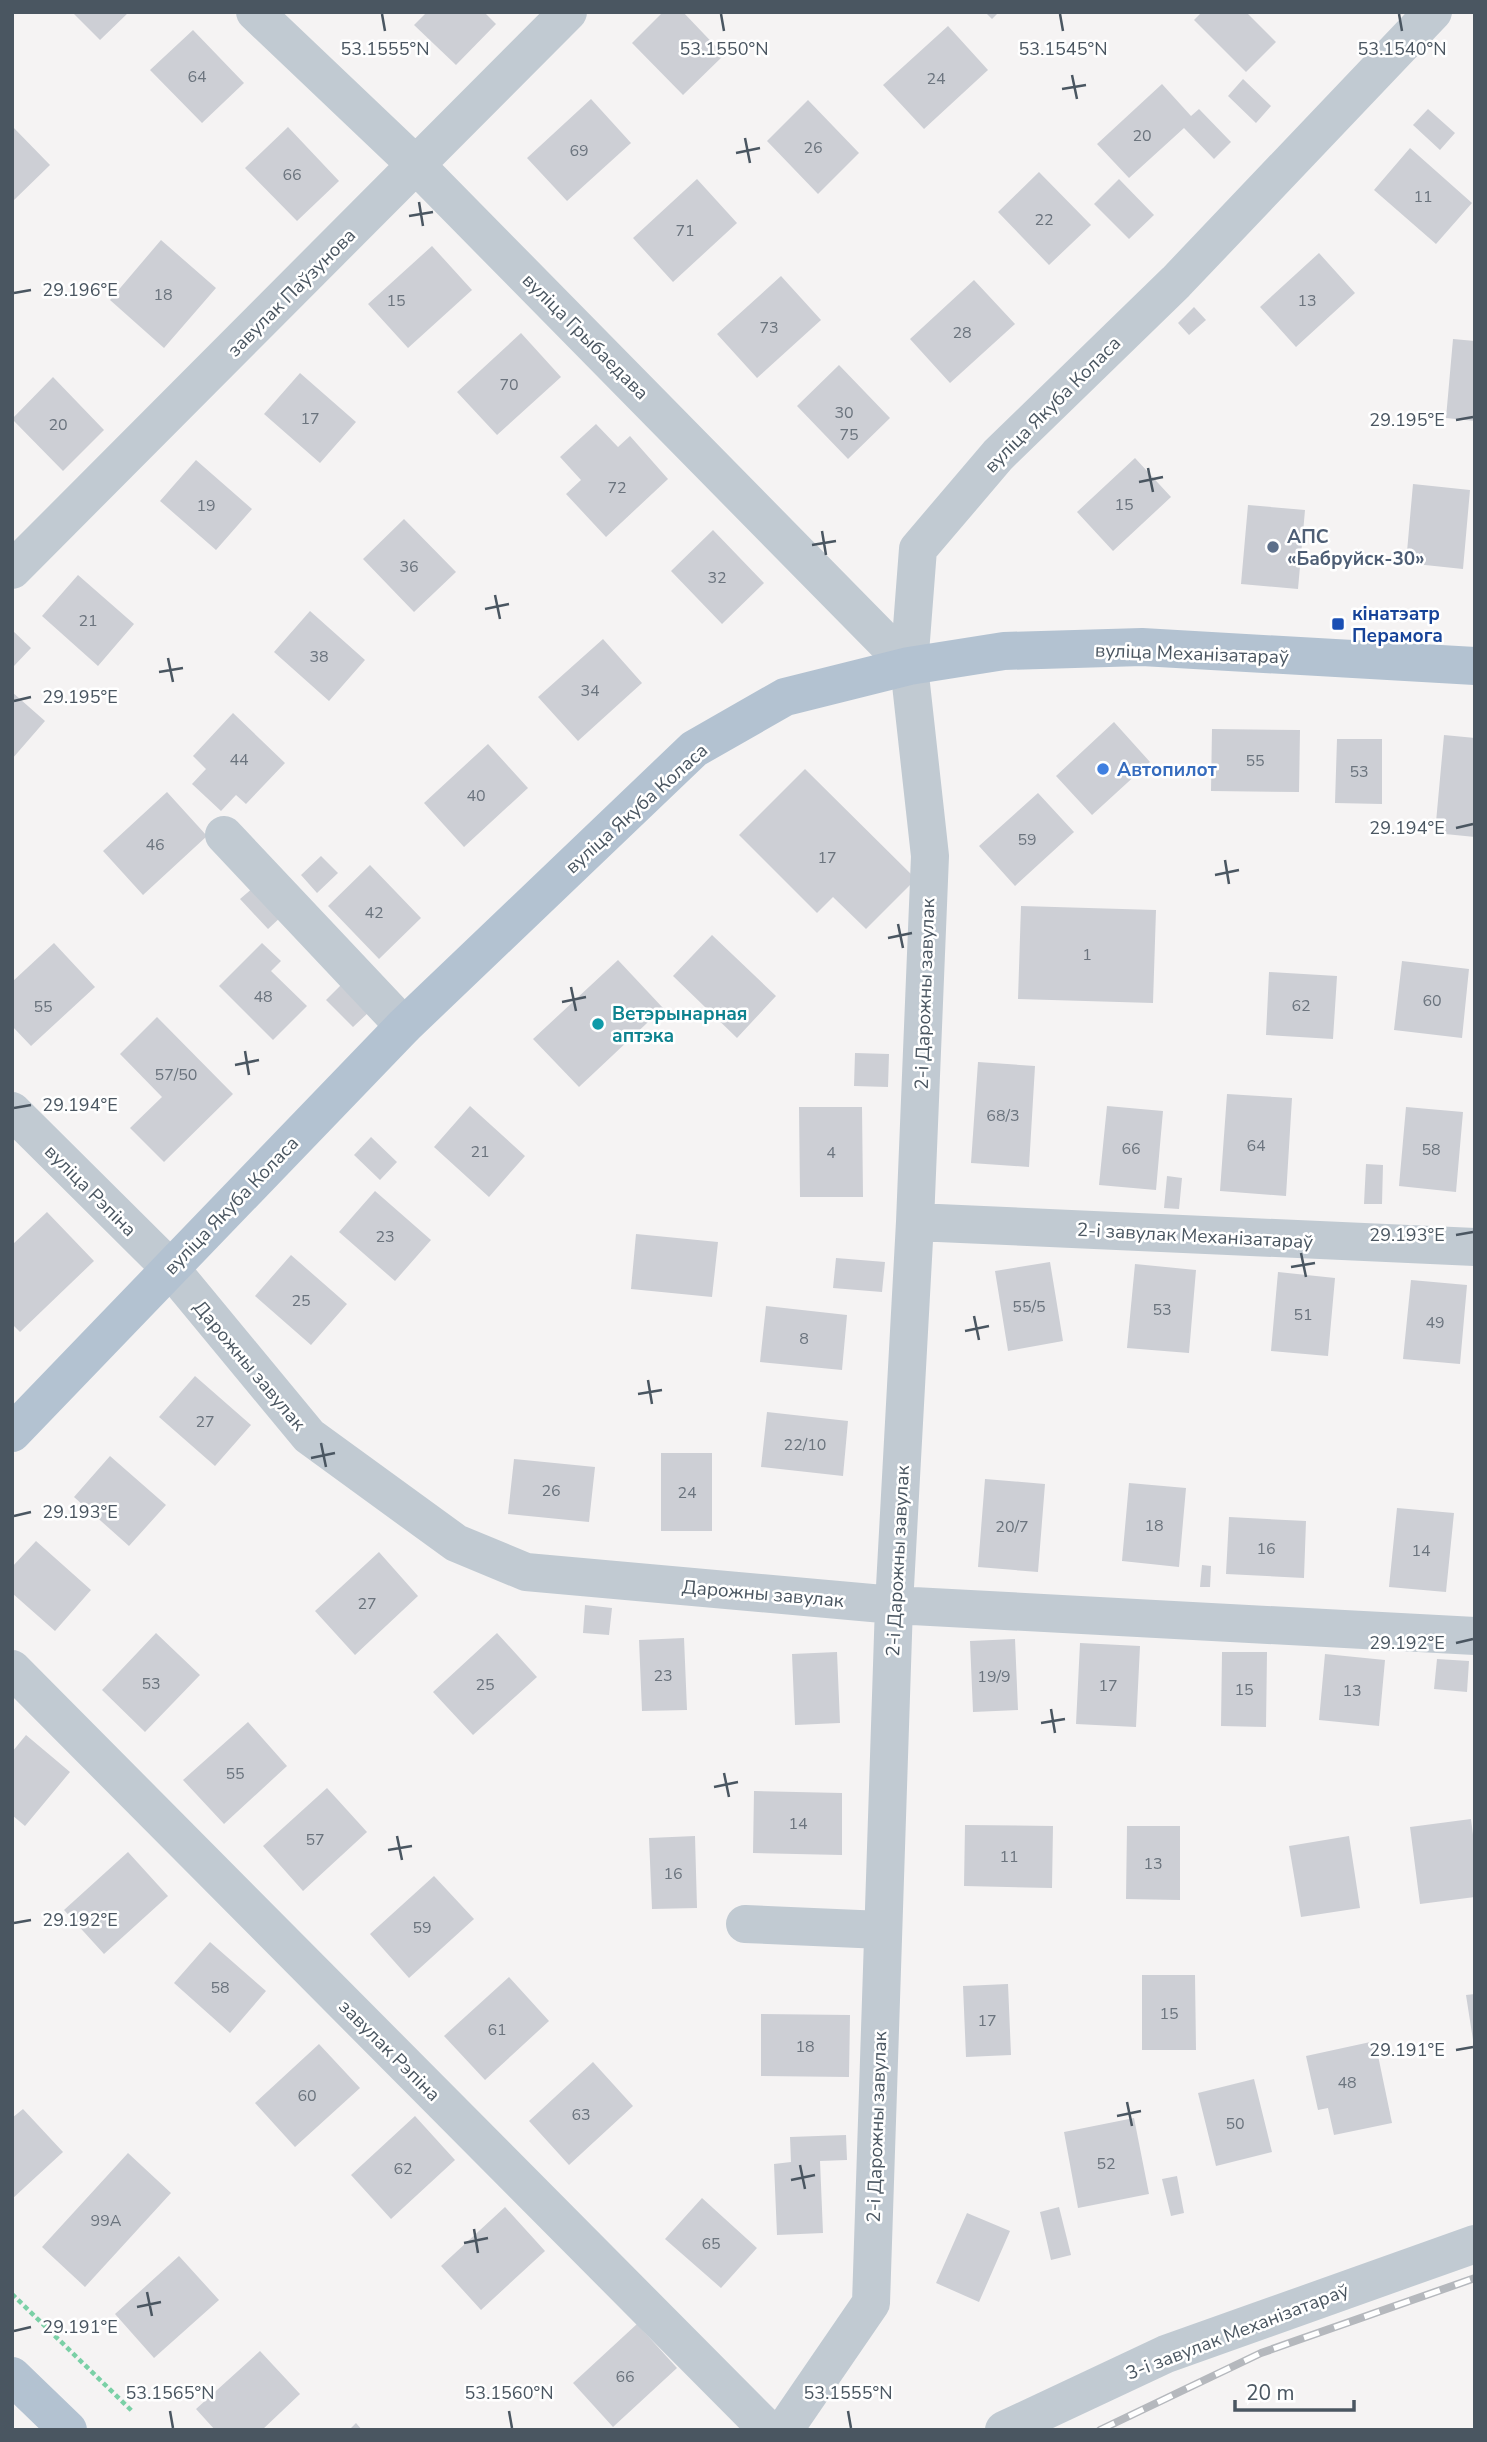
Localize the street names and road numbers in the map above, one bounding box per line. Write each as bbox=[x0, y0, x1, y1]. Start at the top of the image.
street label: завулак Паўзунова bbox=[222, 223, 362, 363]
street label: вуліца Грыбаедава bbox=[516, 268, 654, 406]
street label: вуліца Якуба Коласа bbox=[979, 331, 1127, 479]
street label: вуліца Механізатараў bbox=[1095, 638, 1289, 670]
street label: вуліца Якуба Коласа bbox=[560, 738, 713, 880]
street label: 2-і Дарожны завулак bbox=[909, 898, 941, 1090]
street label: вуліца Якуба Коласа bbox=[159, 1131, 305, 1281]
street label: вуліца Рэпіна bbox=[39, 1139, 142, 1242]
street label: 2-і завулак Механізатараў bbox=[1076, 1217, 1314, 1255]
street label: Дарожны завулак bbox=[187, 1295, 311, 1436]
street label: 2-і Дарожны завулак bbox=[880, 1465, 916, 1657]
street label: Дарожны завулак bbox=[681, 1574, 845, 1614]
street label: завулак Рэпіна bbox=[333, 1994, 446, 2107]
street label: 2-і Дарожны завулак bbox=[861, 2031, 893, 2223]
street label: 3-і завулак Механізатараў bbox=[1122, 2277, 1353, 2386]

